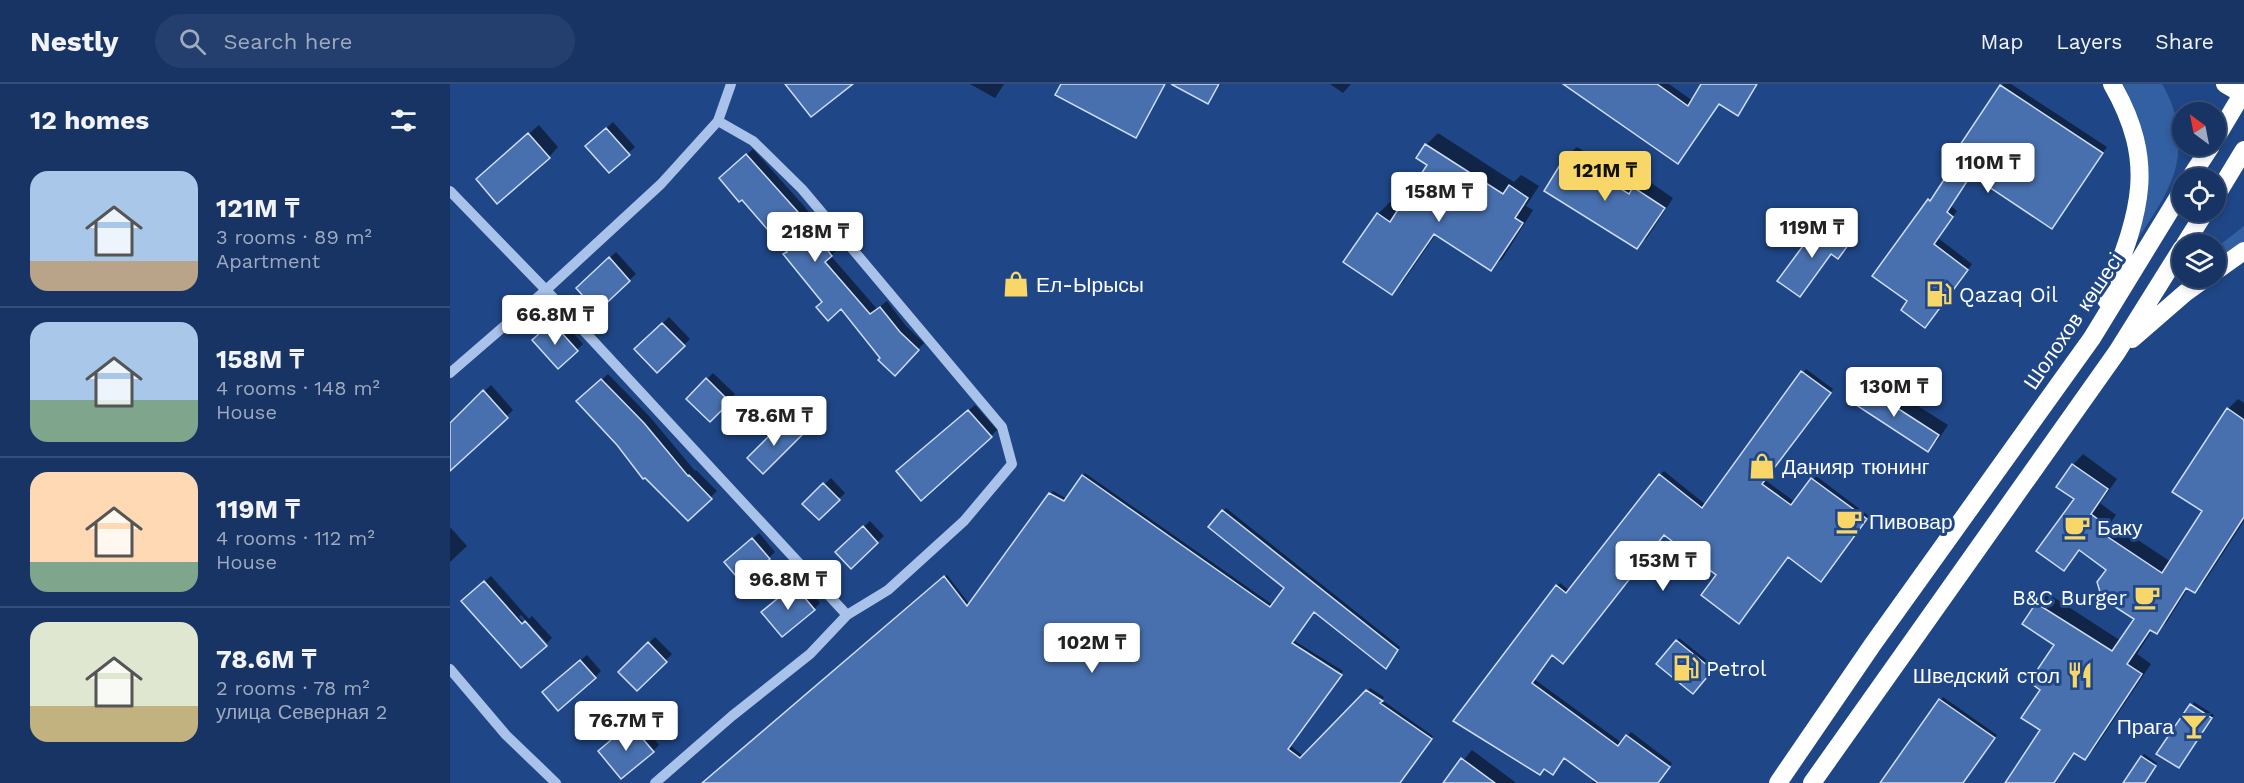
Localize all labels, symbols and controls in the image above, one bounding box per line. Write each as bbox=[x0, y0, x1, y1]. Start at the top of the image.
search box bbox=[155, 14, 575, 68]
text: Nestly bbox=[30, 25, 119, 58]
icon: search bbox=[176, 25, 209, 58]
text: Search here bbox=[224, 29, 352, 54]
text: Map bbox=[1980, 29, 2023, 54]
text: Layers bbox=[2056, 29, 2122, 54]
text: Share bbox=[2155, 29, 2214, 54]
north arrow bbox=[2172, 102, 2226, 156]
map controls bbox=[2172, 102, 2226, 288]
icon: filters bbox=[387, 104, 420, 137]
text: 12 homes bbox=[30, 105, 149, 135]
pin: 110M ₸ bbox=[1939, 143, 2037, 194]
text: 110M ₸ bbox=[1956, 150, 2020, 174]
pin: 121M ₸ bbox=[1556, 151, 1654, 202]
text: 121M ₸ bbox=[1573, 158, 1637, 182]
button: locate bbox=[2172, 168, 2226, 222]
pin: 158M ₸ bbox=[1390, 172, 1488, 223]
text: 158M ₸ bbox=[1405, 179, 1473, 203]
text: 121M ₸ bbox=[216, 193, 299, 223]
icon: home bbox=[78, 195, 150, 267]
pin: 119M ₸ bbox=[1763, 208, 1861, 259]
pin: 218M ₸ bbox=[766, 212, 864, 263]
text: 119M ₸ bbox=[1780, 215, 1844, 239]
text: 218M ₸ bbox=[781, 219, 849, 243]
text: 3 rooms · 89 m² bbox=[216, 225, 372, 249]
button: layers bbox=[2172, 234, 2226, 288]
street label: Шолохов көшесі bbox=[2018, 248, 2128, 394]
text: Apartment bbox=[216, 249, 320, 273]
shop icon: Ел-Ырысы bbox=[1001, 269, 1031, 299]
place label: Ел-Ырысы bbox=[1036, 272, 1144, 297]
fuel station icon: Qazaq Oil bbox=[1924, 279, 1954, 309]
place label: Qazaq Oil bbox=[1959, 282, 2058, 307]
pin: 66.8M ₸ bbox=[500, 295, 610, 346]
text: 66.8M ₸ bbox=[516, 302, 594, 326]
text: 158M ₸ bbox=[216, 344, 304, 374]
icon: home bbox=[78, 346, 150, 418]
pin: 130M ₸ bbox=[1845, 367, 1943, 418]
text: 130M ₸ bbox=[1860, 374, 1928, 398]
text: 4 rooms · 148 m² bbox=[216, 376, 380, 400]
pin: 78.6M ₸ bbox=[719, 396, 829, 447]
text: House bbox=[216, 400, 277, 424]
text: 78.6M ₸ bbox=[735, 403, 813, 427]
shop icon: Данияр тюнинг bbox=[1747, 451, 1777, 481]
place label: Данияр тюнинг bbox=[1782, 454, 1930, 479]
text: 119M ₸ bbox=[216, 494, 300, 524]
icon: home bbox=[78, 496, 150, 568]
cafe icon: Пивовар bbox=[1834, 506, 1864, 536]
place label: Пивовар bbox=[1869, 509, 1953, 534]
cafe icon: Баку bbox=[2062, 512, 2092, 542]
place label: Баку bbox=[2097, 515, 2143, 540]
text: 4 rooms · 112 m² bbox=[216, 526, 375, 550]
pin: 153M ₸ bbox=[1614, 541, 1712, 592]
text: 153M ₸ bbox=[1630, 548, 1696, 572]
text: House bbox=[216, 550, 277, 574]
pin: 96.8M ₸ bbox=[733, 560, 843, 611]
text: 96.8M ₸ bbox=[749, 567, 827, 591]
cafe icon: B&C Burger bbox=[2132, 582, 2162, 612]
place label: B&C Burger bbox=[2012, 585, 2127, 610]
pin: 102M ₸ bbox=[1043, 623, 1141, 674]
text: 102M ₸ bbox=[1058, 630, 1126, 654]
text: 78.6M ₸ bbox=[216, 644, 316, 674]
icon: home bbox=[78, 646, 150, 718]
fuel station icon: Petrol bbox=[1671, 653, 1701, 683]
place label: Petrol bbox=[1706, 656, 1767, 681]
restaurant icon: Шведский стол bbox=[2065, 660, 2095, 690]
place label: Шведский стол bbox=[1913, 663, 2060, 688]
text: 2 rooms · 78 m² bbox=[216, 676, 370, 700]
text: улица Северная 2 bbox=[216, 700, 388, 724]
pin: 76.7M ₸ bbox=[571, 701, 681, 752]
text: 76.7M ₸ bbox=[589, 708, 663, 732]
bar icon: Прага bbox=[2179, 711, 2209, 741]
place label: Прага bbox=[2117, 714, 2174, 739]

